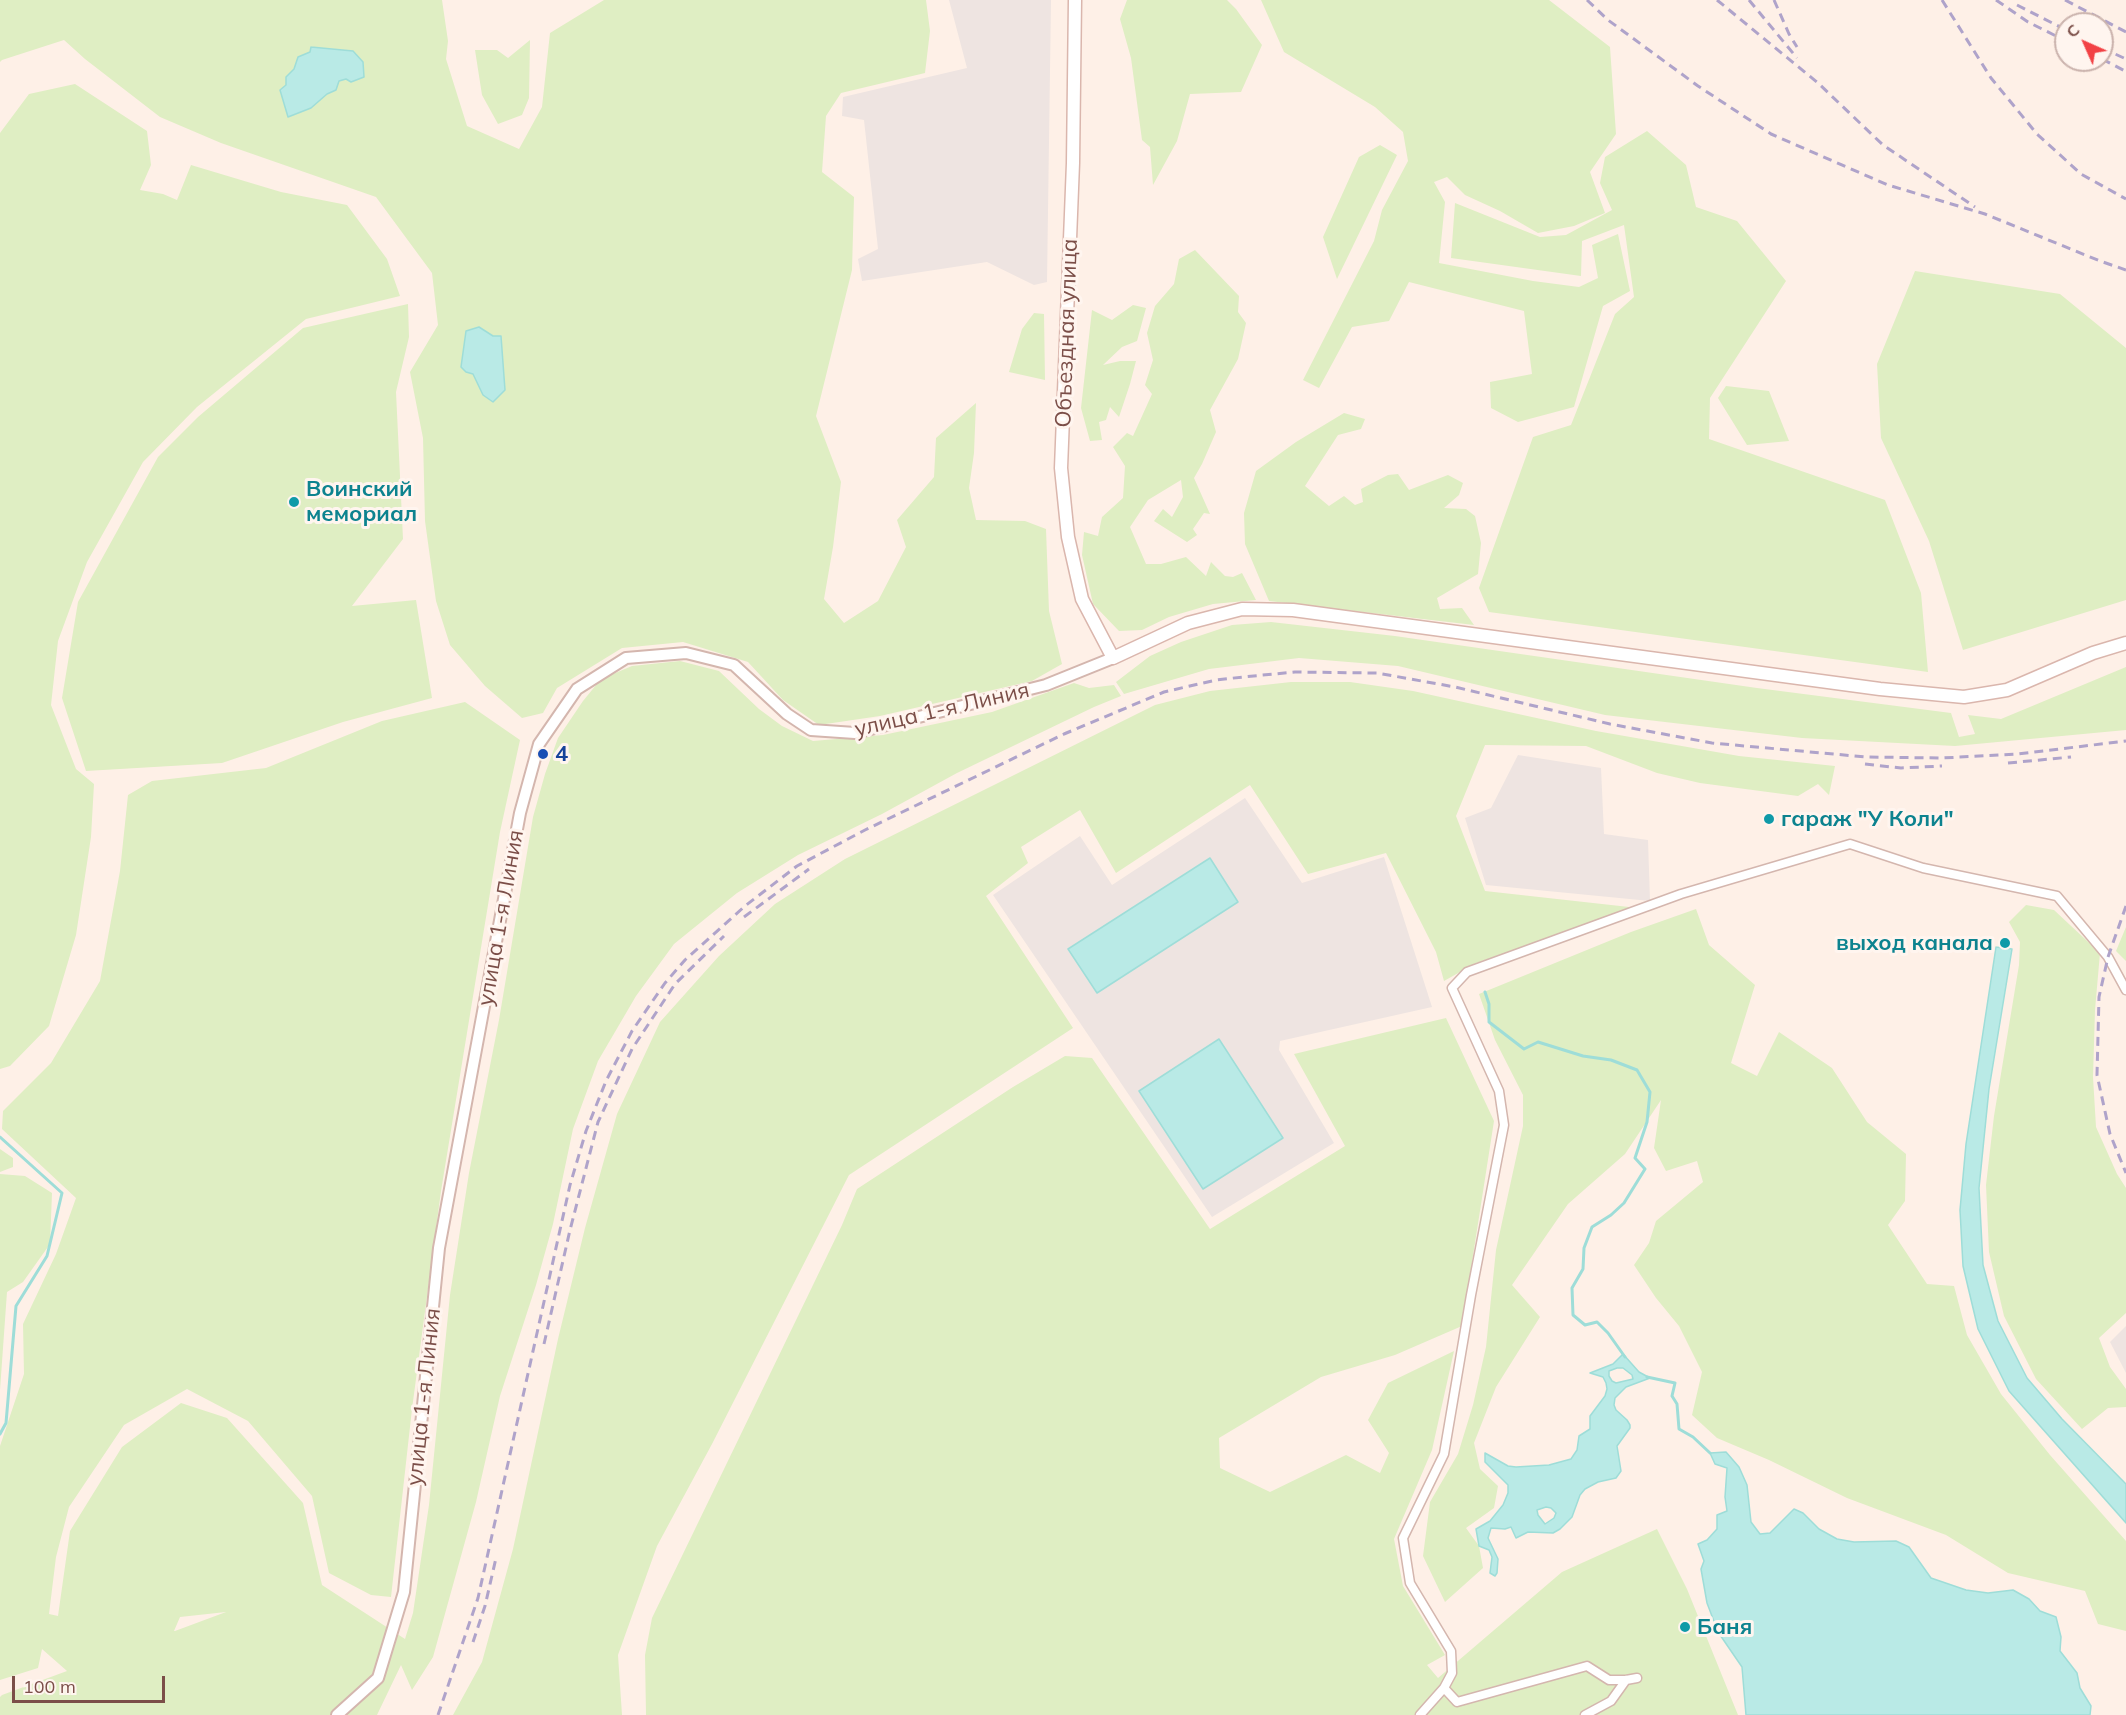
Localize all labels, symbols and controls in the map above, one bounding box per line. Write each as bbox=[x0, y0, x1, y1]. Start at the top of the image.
north arrow bbox=[2054, 12, 2114, 72]
text: С bbox=[2062, 20, 2084, 42]
street label: Объездная улица bbox=[1051, 238, 1083, 428]
place label: Воинский мемориал bbox=[306, 476, 417, 528]
marker: Воинский мемориал bbox=[287, 495, 301, 509]
street label: улица 1-я Линия bbox=[852, 677, 1032, 743]
place label: 4 bbox=[555, 741, 568, 767]
marker: 4 bbox=[536, 747, 550, 761]
place label: гараж "У Коли" bbox=[1781, 806, 1954, 832]
marker: гараж "У Коли" bbox=[1762, 812, 1776, 826]
street label: улица 1-я Линия bbox=[473, 828, 529, 1008]
place label: выход канала bbox=[1836, 930, 1993, 956]
marker: выход канала bbox=[1998, 936, 2012, 950]
street label: улица 1-я Линия bbox=[402, 1307, 446, 1487]
place label: Баня bbox=[1697, 1614, 1752, 1640]
marker: Баня bbox=[1678, 1620, 1692, 1634]
scale bar bbox=[15, 1664, 168, 1702]
text: 100 m bbox=[23, 1675, 76, 1698]

